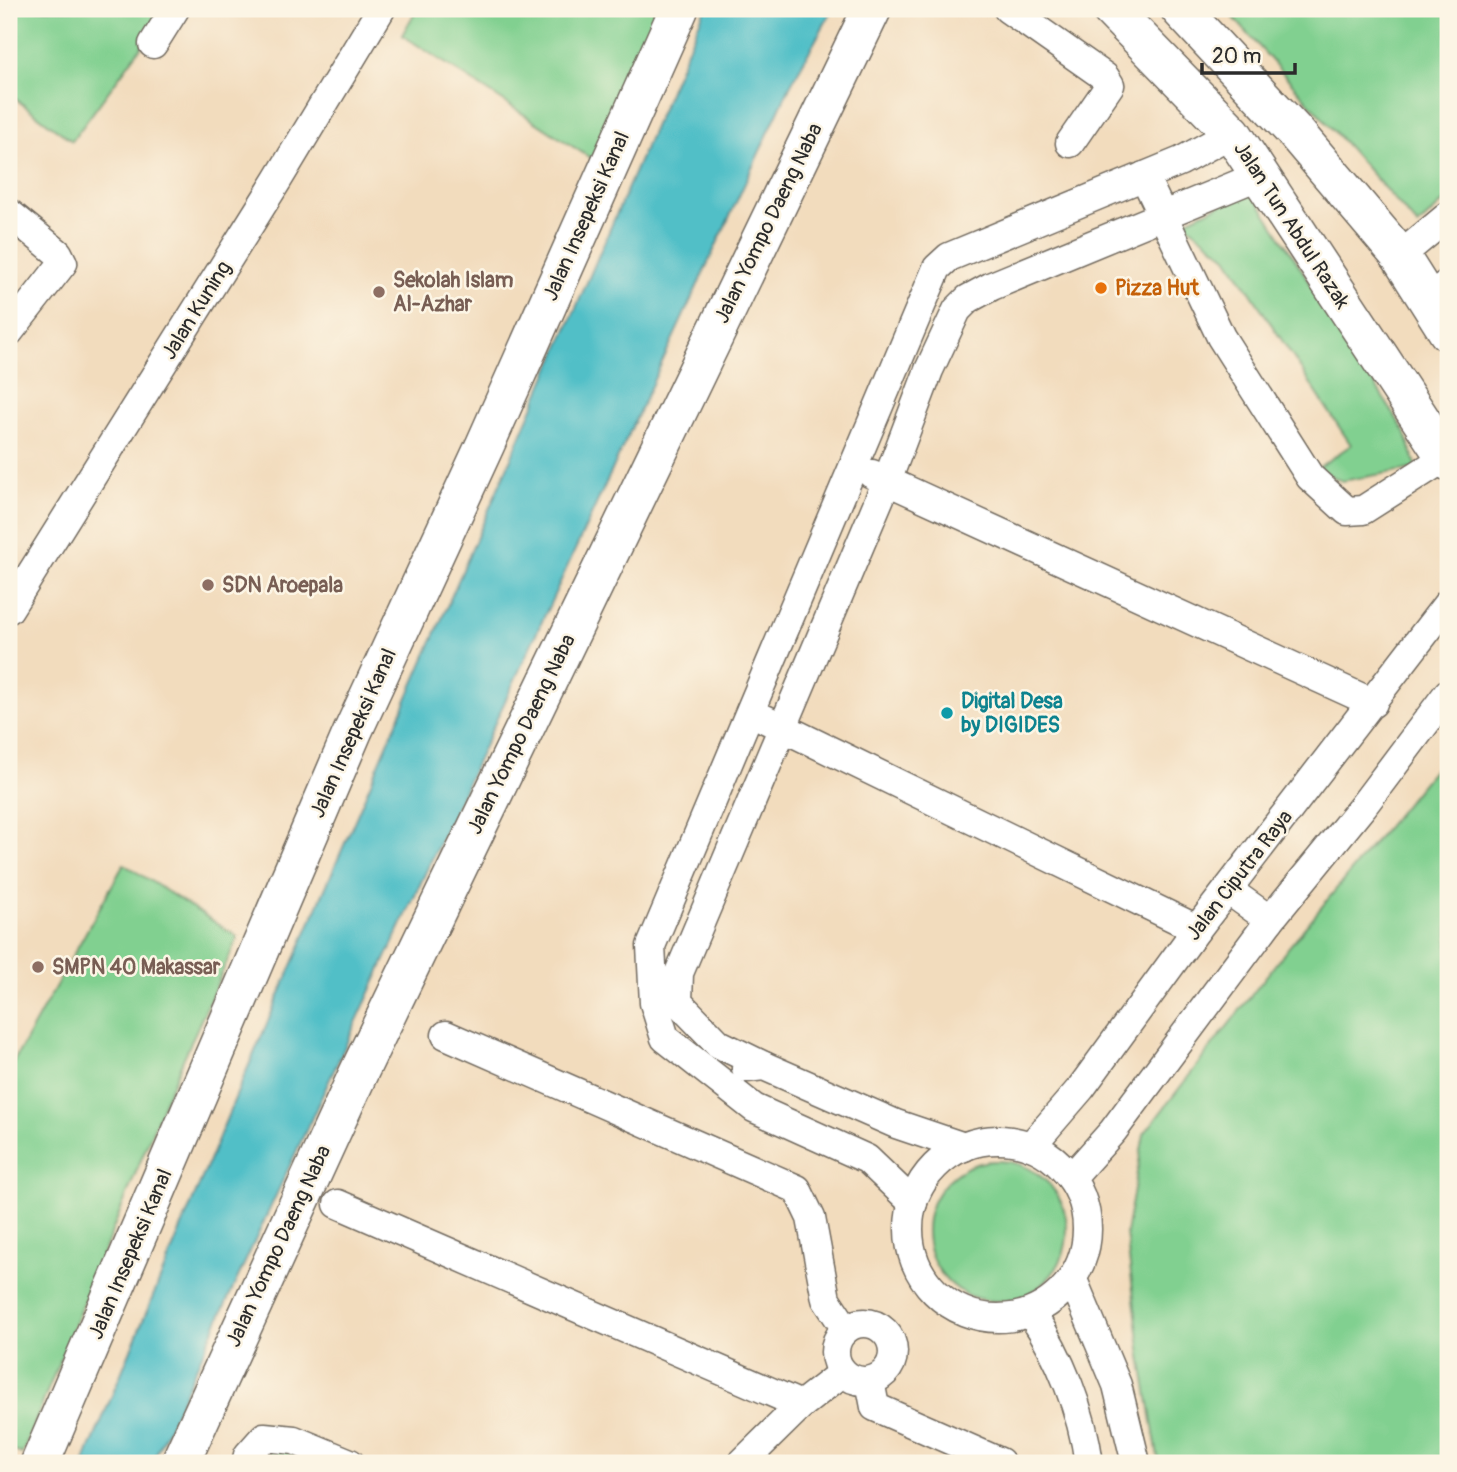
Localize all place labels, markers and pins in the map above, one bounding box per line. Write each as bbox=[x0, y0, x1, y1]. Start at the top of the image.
place label: Sekolah Islam Al-Azhar bbox=[393, 267, 514, 318]
place label: Pizza Hut bbox=[1115, 275, 1199, 302]
marker: Pizza Hut bbox=[1093, 280, 1109, 296]
marker: Sekolah Islam Al-Azhar bbox=[371, 284, 387, 300]
place label: SDN Aroepala bbox=[222, 572, 343, 599]
marker: SDN Aroepala bbox=[200, 577, 216, 593]
place label: Digital Desa by DIGIDES bbox=[961, 688, 1063, 739]
marker: Digital Desa by DIGIDES bbox=[939, 705, 955, 721]
place label: SMPN 40 Makassar bbox=[52, 954, 221, 981]
marker: SMPN 40 Makassar bbox=[30, 959, 46, 975]

